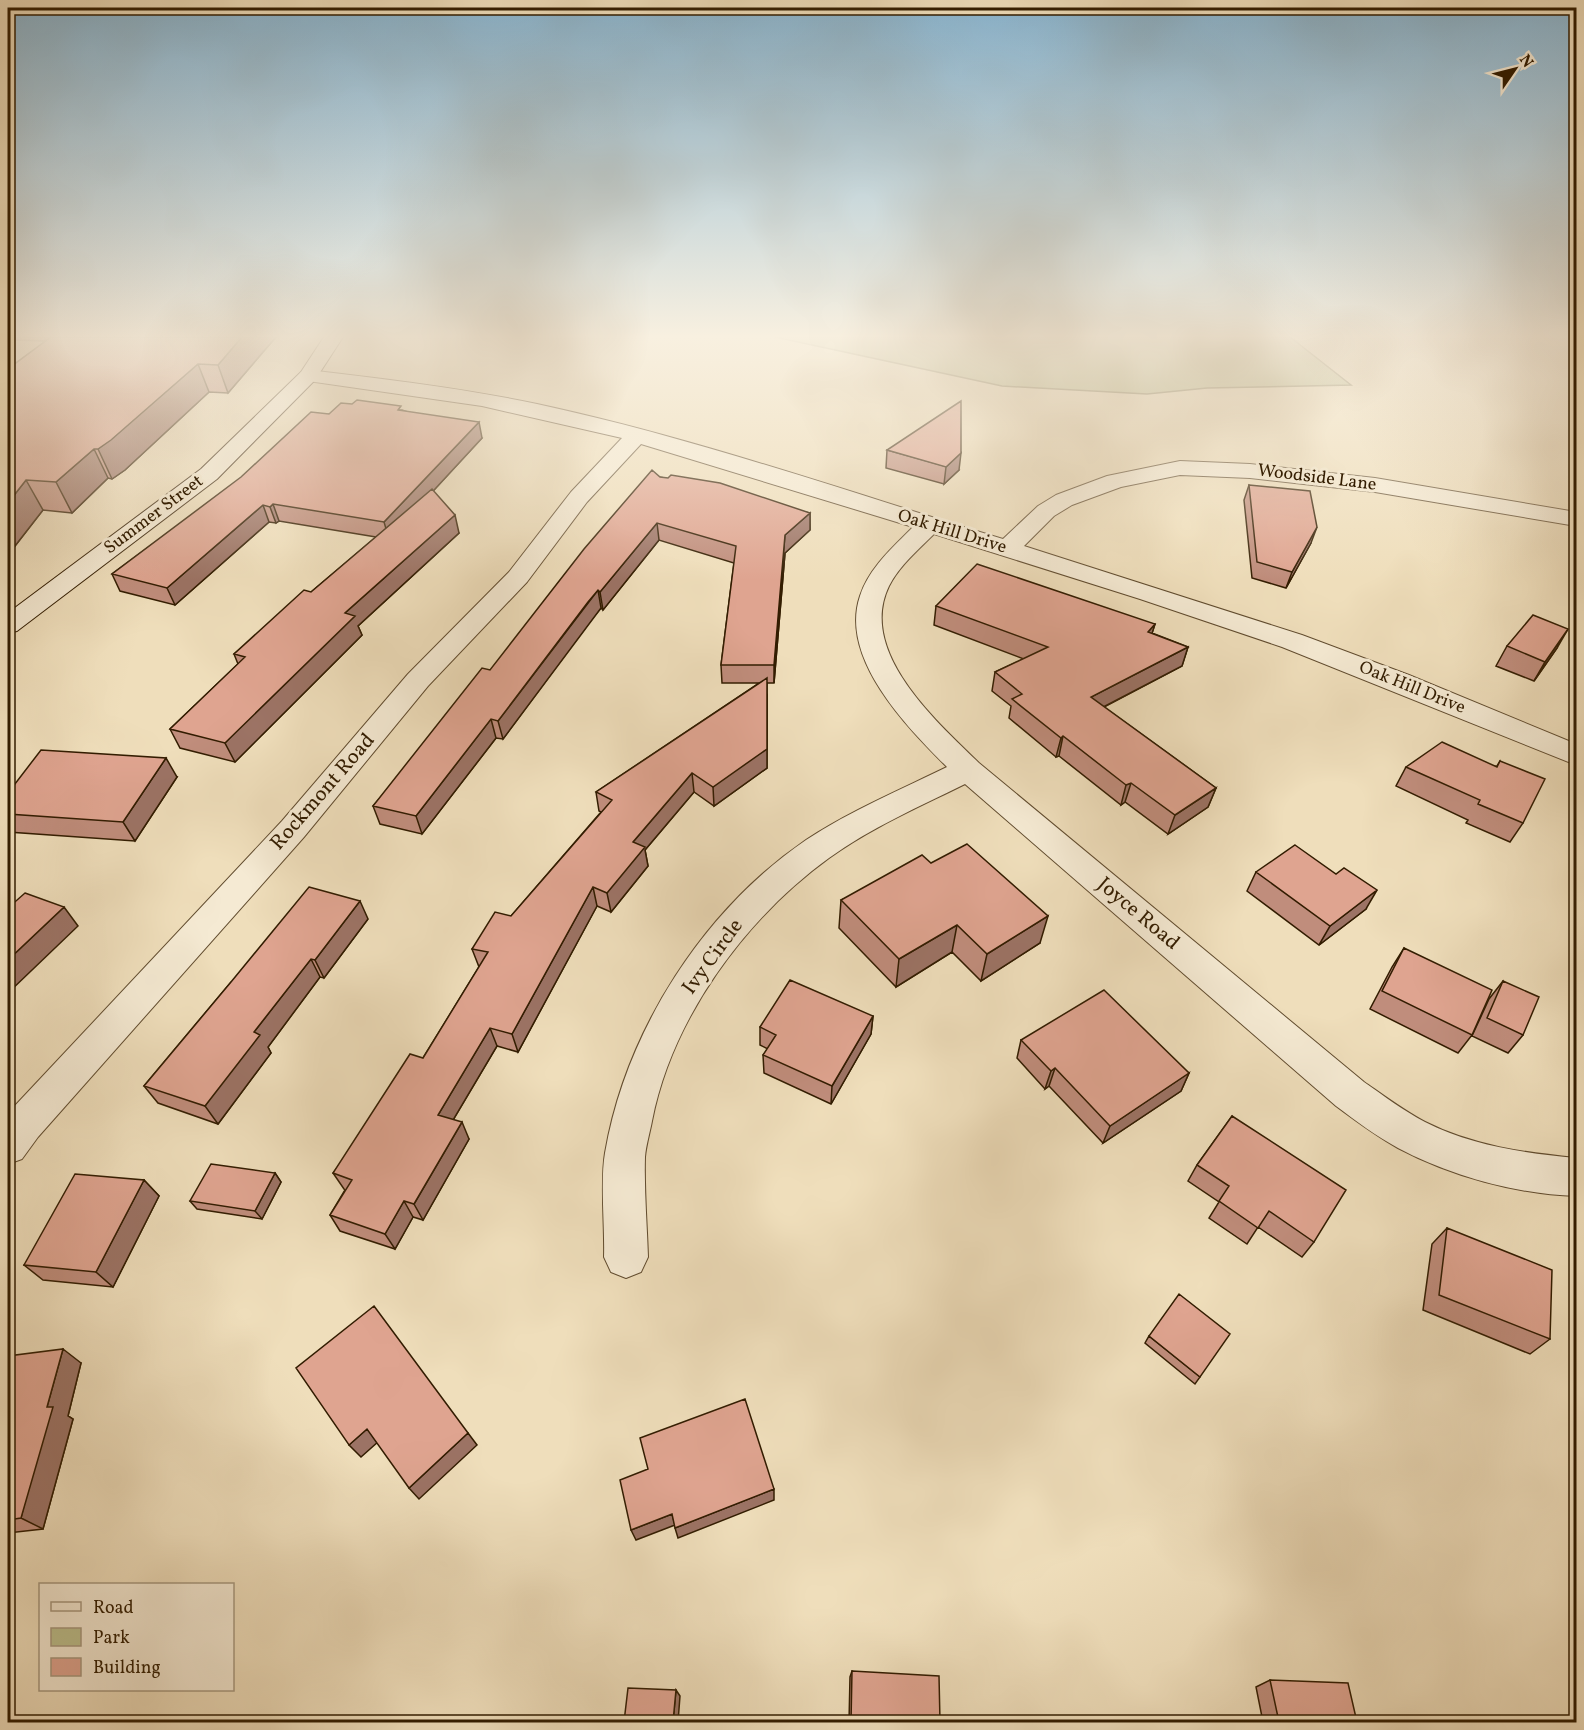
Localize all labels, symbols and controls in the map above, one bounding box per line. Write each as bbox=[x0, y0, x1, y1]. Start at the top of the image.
north arrow bbox=[1485, 39, 1545, 99]
text: N bbox=[1513, 50, 1538, 73]
street label: Woodside Lane bbox=[1256, 458, 1378, 498]
street label: Summer Street bbox=[99, 469, 209, 561]
street label: Oak Hill Drive bbox=[894, 504, 1010, 560]
street label: Oak Hill Drive bbox=[1355, 655, 1469, 721]
street label: Rockmont Road bbox=[264, 727, 382, 857]
street label: Joyce Road bbox=[1090, 871, 1186, 957]
street label: Ivy Circle bbox=[676, 913, 750, 1001]
legend bbox=[39, 1583, 234, 1691]
text: Road bbox=[93, 1596, 134, 1621]
text: Park bbox=[93, 1626, 130, 1651]
text: Building bbox=[93, 1656, 161, 1681]

